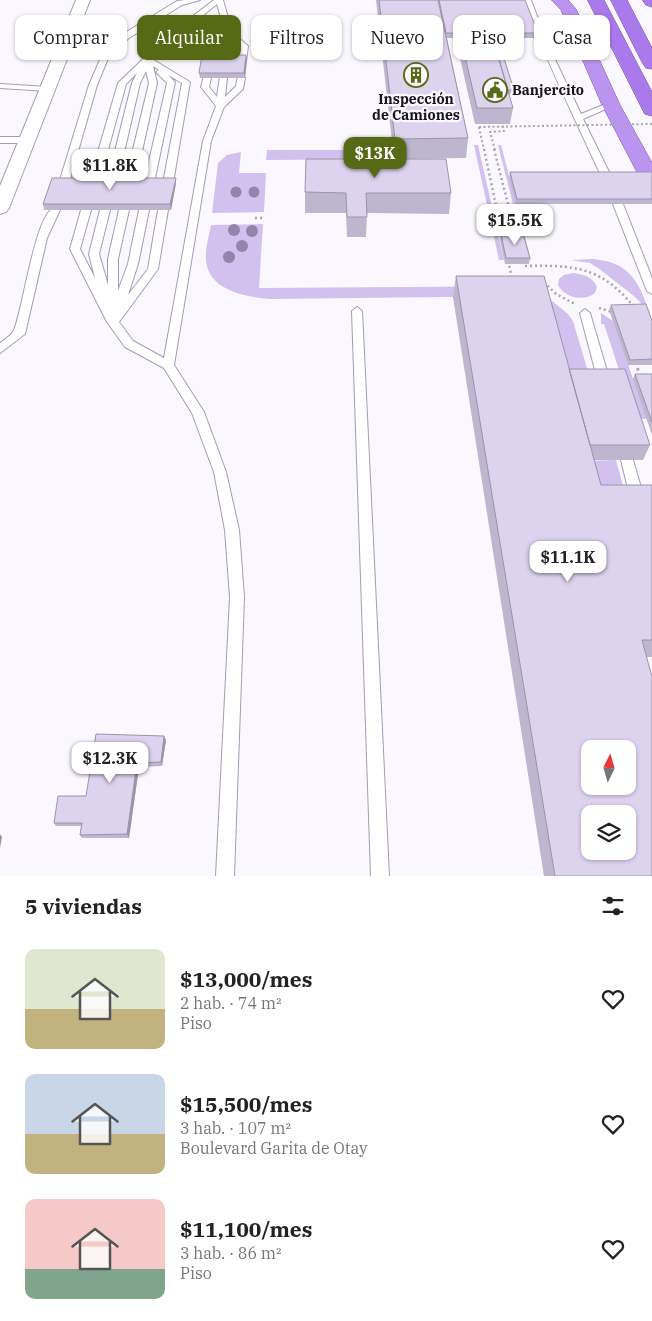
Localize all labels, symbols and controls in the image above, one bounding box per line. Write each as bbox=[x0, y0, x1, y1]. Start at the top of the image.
chip: Comprar bbox=[15, 15, 127, 60]
chip: Alquilar bbox=[137, 15, 241, 60]
chip: Filtros bbox=[251, 15, 342, 60]
chip: Nuevo bbox=[352, 15, 443, 60]
chip: Piso bbox=[453, 15, 524, 60]
chip: Casa bbox=[534, 15, 610, 60]
building icon: Inspección de Camiones bbox=[403, 62, 429, 88]
public building icon: Banjercito bbox=[482, 77, 508, 103]
place label: Banjercito bbox=[512, 81, 584, 99]
place label: Inspección de Camiones bbox=[372, 90, 460, 124]
pin: $13K bbox=[345, 136, 405, 179]
text: $13K bbox=[355, 143, 396, 163]
pin: $11.8K bbox=[69, 148, 151, 191]
text: $11.8K bbox=[82, 155, 138, 175]
pin: $15.5K bbox=[474, 204, 556, 246]
text: $15.5K bbox=[487, 210, 543, 230]
pin: $11.1K bbox=[527, 540, 609, 583]
text: $11.1K bbox=[540, 547, 596, 567]
north arrow bbox=[581, 740, 636, 795]
map controls bbox=[581, 740, 636, 860]
pin: $12.3K bbox=[69, 742, 151, 784]
text: $12.3K bbox=[82, 748, 138, 768]
button: layers bbox=[581, 805, 636, 860]
text: 5 viviendas bbox=[25, 892, 142, 920]
icon: filters bbox=[599, 892, 627, 920]
text: $13,000/mes bbox=[180, 965, 312, 993]
icon: home bbox=[65, 969, 125, 1029]
icon: heart bbox=[599, 985, 627, 1013]
text: 2 hab. · 74 m² bbox=[180, 993, 282, 1013]
text: Piso bbox=[180, 1013, 212, 1033]
text: $15,500/mes bbox=[180, 1090, 312, 1118]
icon: home bbox=[65, 1094, 125, 1154]
icon: heart bbox=[599, 1110, 627, 1138]
text: 3 hab. · 107 m² bbox=[180, 1118, 291, 1138]
text: Boulevard Garita de Otay bbox=[180, 1138, 368, 1158]
text: $11,100/mes bbox=[180, 1215, 312, 1243]
icon: home bbox=[65, 1219, 125, 1279]
icon: heart bbox=[599, 1235, 627, 1263]
text: 3 hab. · 86 m² bbox=[180, 1243, 282, 1263]
text: Piso bbox=[180, 1263, 212, 1283]

